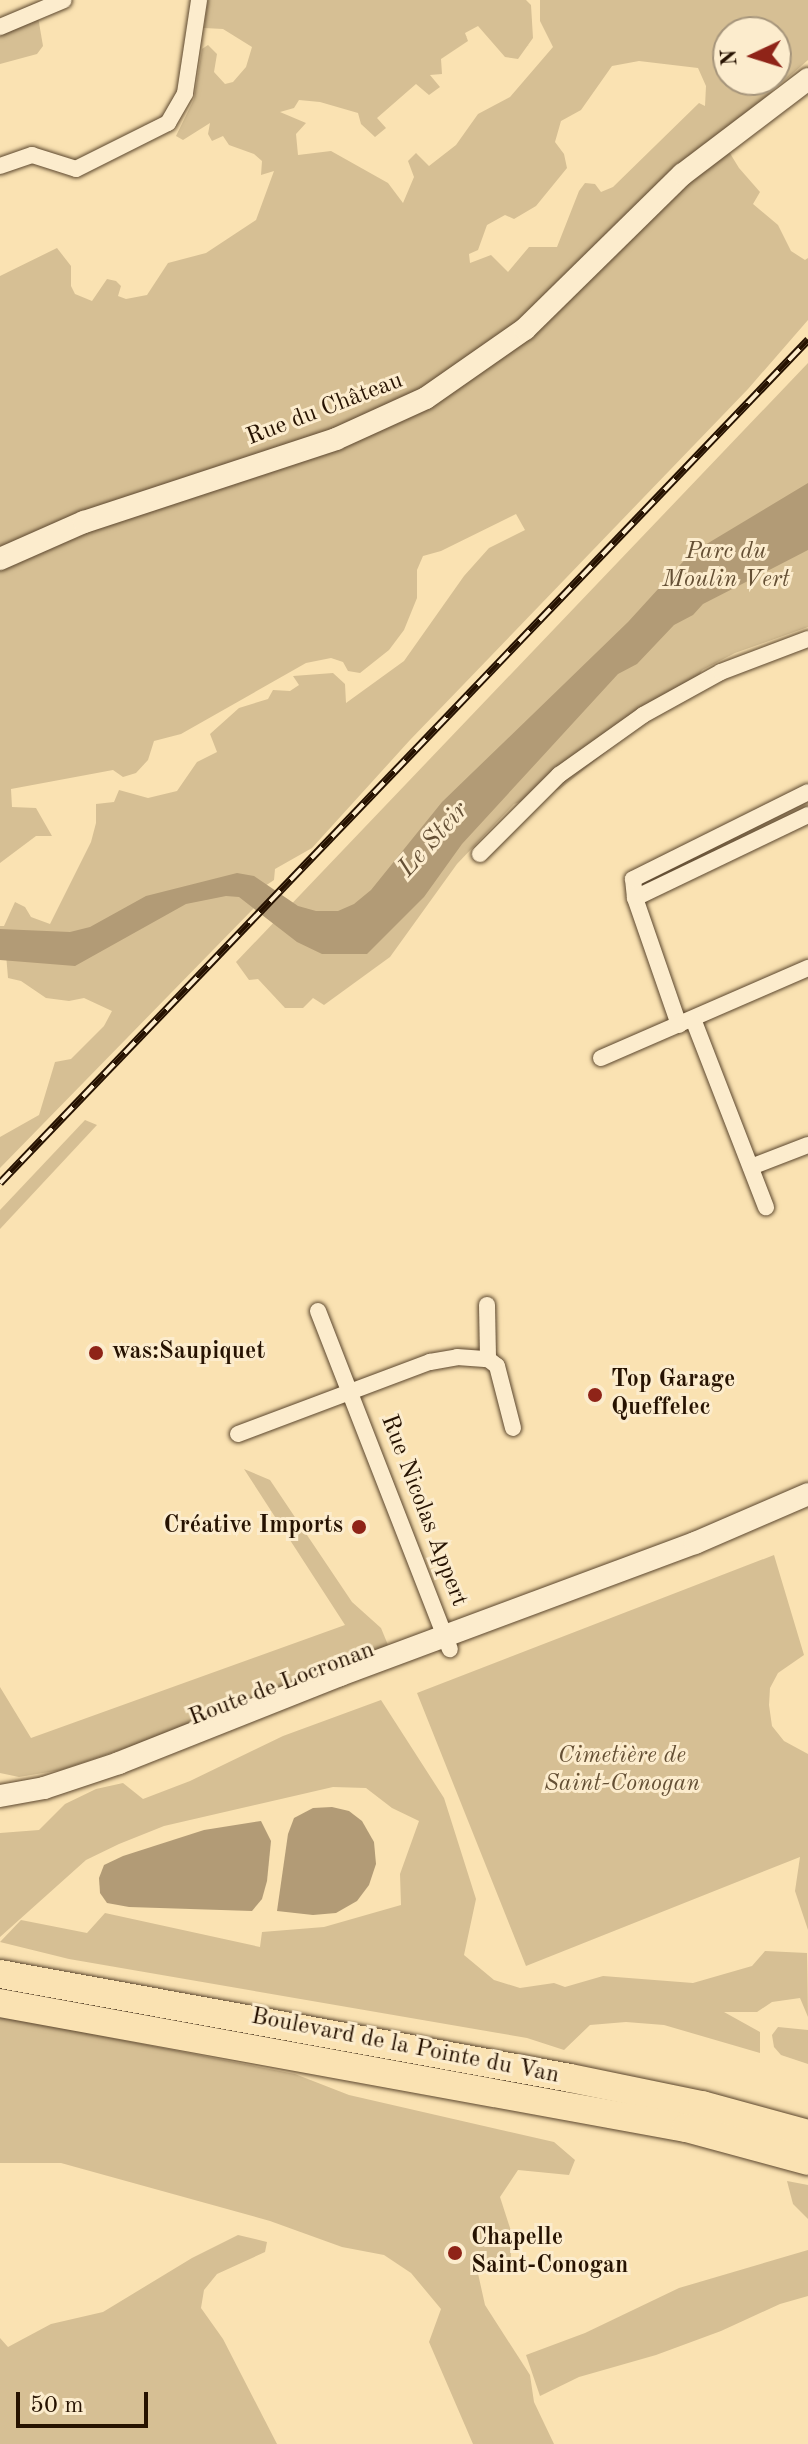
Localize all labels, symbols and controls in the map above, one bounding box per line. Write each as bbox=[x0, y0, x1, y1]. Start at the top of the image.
north arrow bbox=[712, 16, 792, 96]
text: N bbox=[718, 48, 742, 67]
street label: Rue du Château bbox=[243, 367, 407, 453]
park label: Parc du Moulin Vert bbox=[662, 539, 790, 595]
water label: Le Steir bbox=[392, 796, 476, 884]
place label: was:Saupiquet bbox=[112, 1339, 265, 1367]
marker: was:Saupiquet bbox=[87, 1344, 105, 1362]
place label: Top Garage Queffelec bbox=[611, 1367, 735, 1423]
marker: Top Garage Queffelec bbox=[586, 1386, 604, 1404]
street label: Rue Nicolas Appert bbox=[373, 1411, 473, 1611]
place label: Créative Imports bbox=[164, 1513, 343, 1541]
marker: Créative Imports bbox=[350, 1518, 368, 1536]
street label: Route de Locronan bbox=[185, 1636, 379, 1734]
park label: Cimetière de Saint-Conogan bbox=[544, 1743, 700, 1799]
street label: Boulevard de la Pointe du Van bbox=[249, 2003, 561, 2091]
place label: Chapelle Saint-Conogan bbox=[471, 2225, 628, 2281]
marker: Chapelle Saint-Conogan bbox=[446, 2244, 464, 2262]
scale bar bbox=[20, 2376, 152, 2426]
text: 50 m bbox=[30, 2394, 84, 2418]

